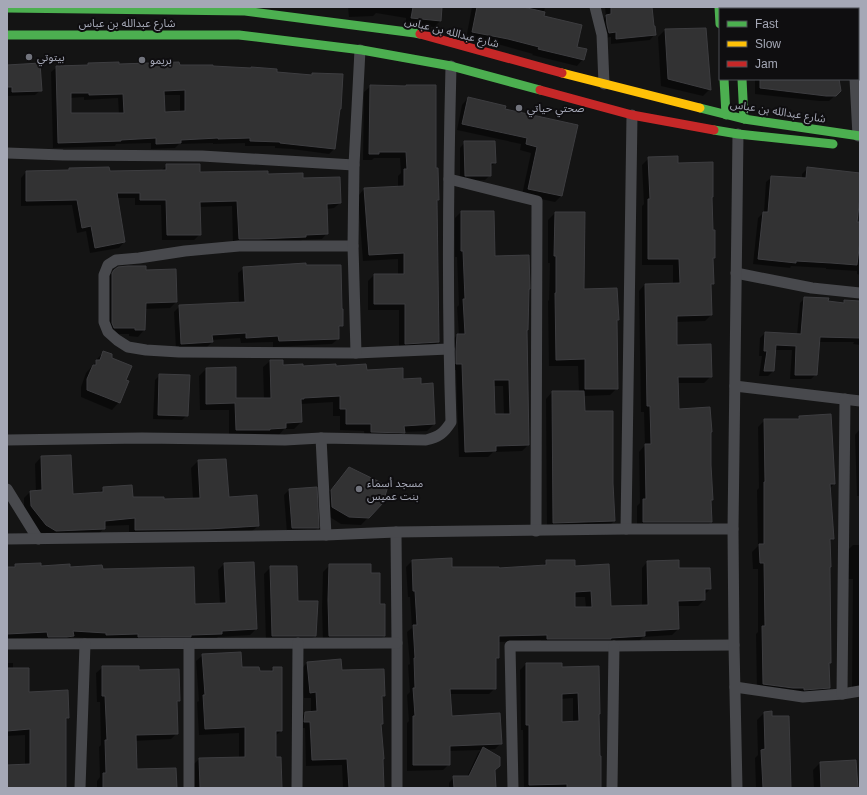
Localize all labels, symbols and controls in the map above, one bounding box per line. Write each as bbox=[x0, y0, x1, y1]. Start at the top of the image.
legend bbox=[719, 8, 859, 80]
street label: شارع عبدالله بن عباس bbox=[403, 14, 501, 52]
street label: شارع عبدالله بن عباس bbox=[79, 17, 176, 31]
text: Fast bbox=[755, 17, 779, 31]
text: Slow bbox=[755, 37, 781, 51]
place label: بيتوتي bbox=[37, 51, 65, 67]
marker: بيتوتي bbox=[24, 52, 34, 62]
place label: بريمو bbox=[150, 54, 172, 67]
marker: بريمو bbox=[137, 55, 147, 65]
text: Jam bbox=[755, 57, 778, 71]
street label: شارع عبدالله بن عباس bbox=[729, 98, 827, 127]
place label: صحتي حياتي bbox=[527, 102, 584, 118]
marker: صحتي حياتي bbox=[514, 103, 524, 113]
place label: مسجد أسماء بنت عميس bbox=[367, 477, 424, 503]
marker: مسجد أسماء بنت عميس bbox=[354, 484, 364, 494]

